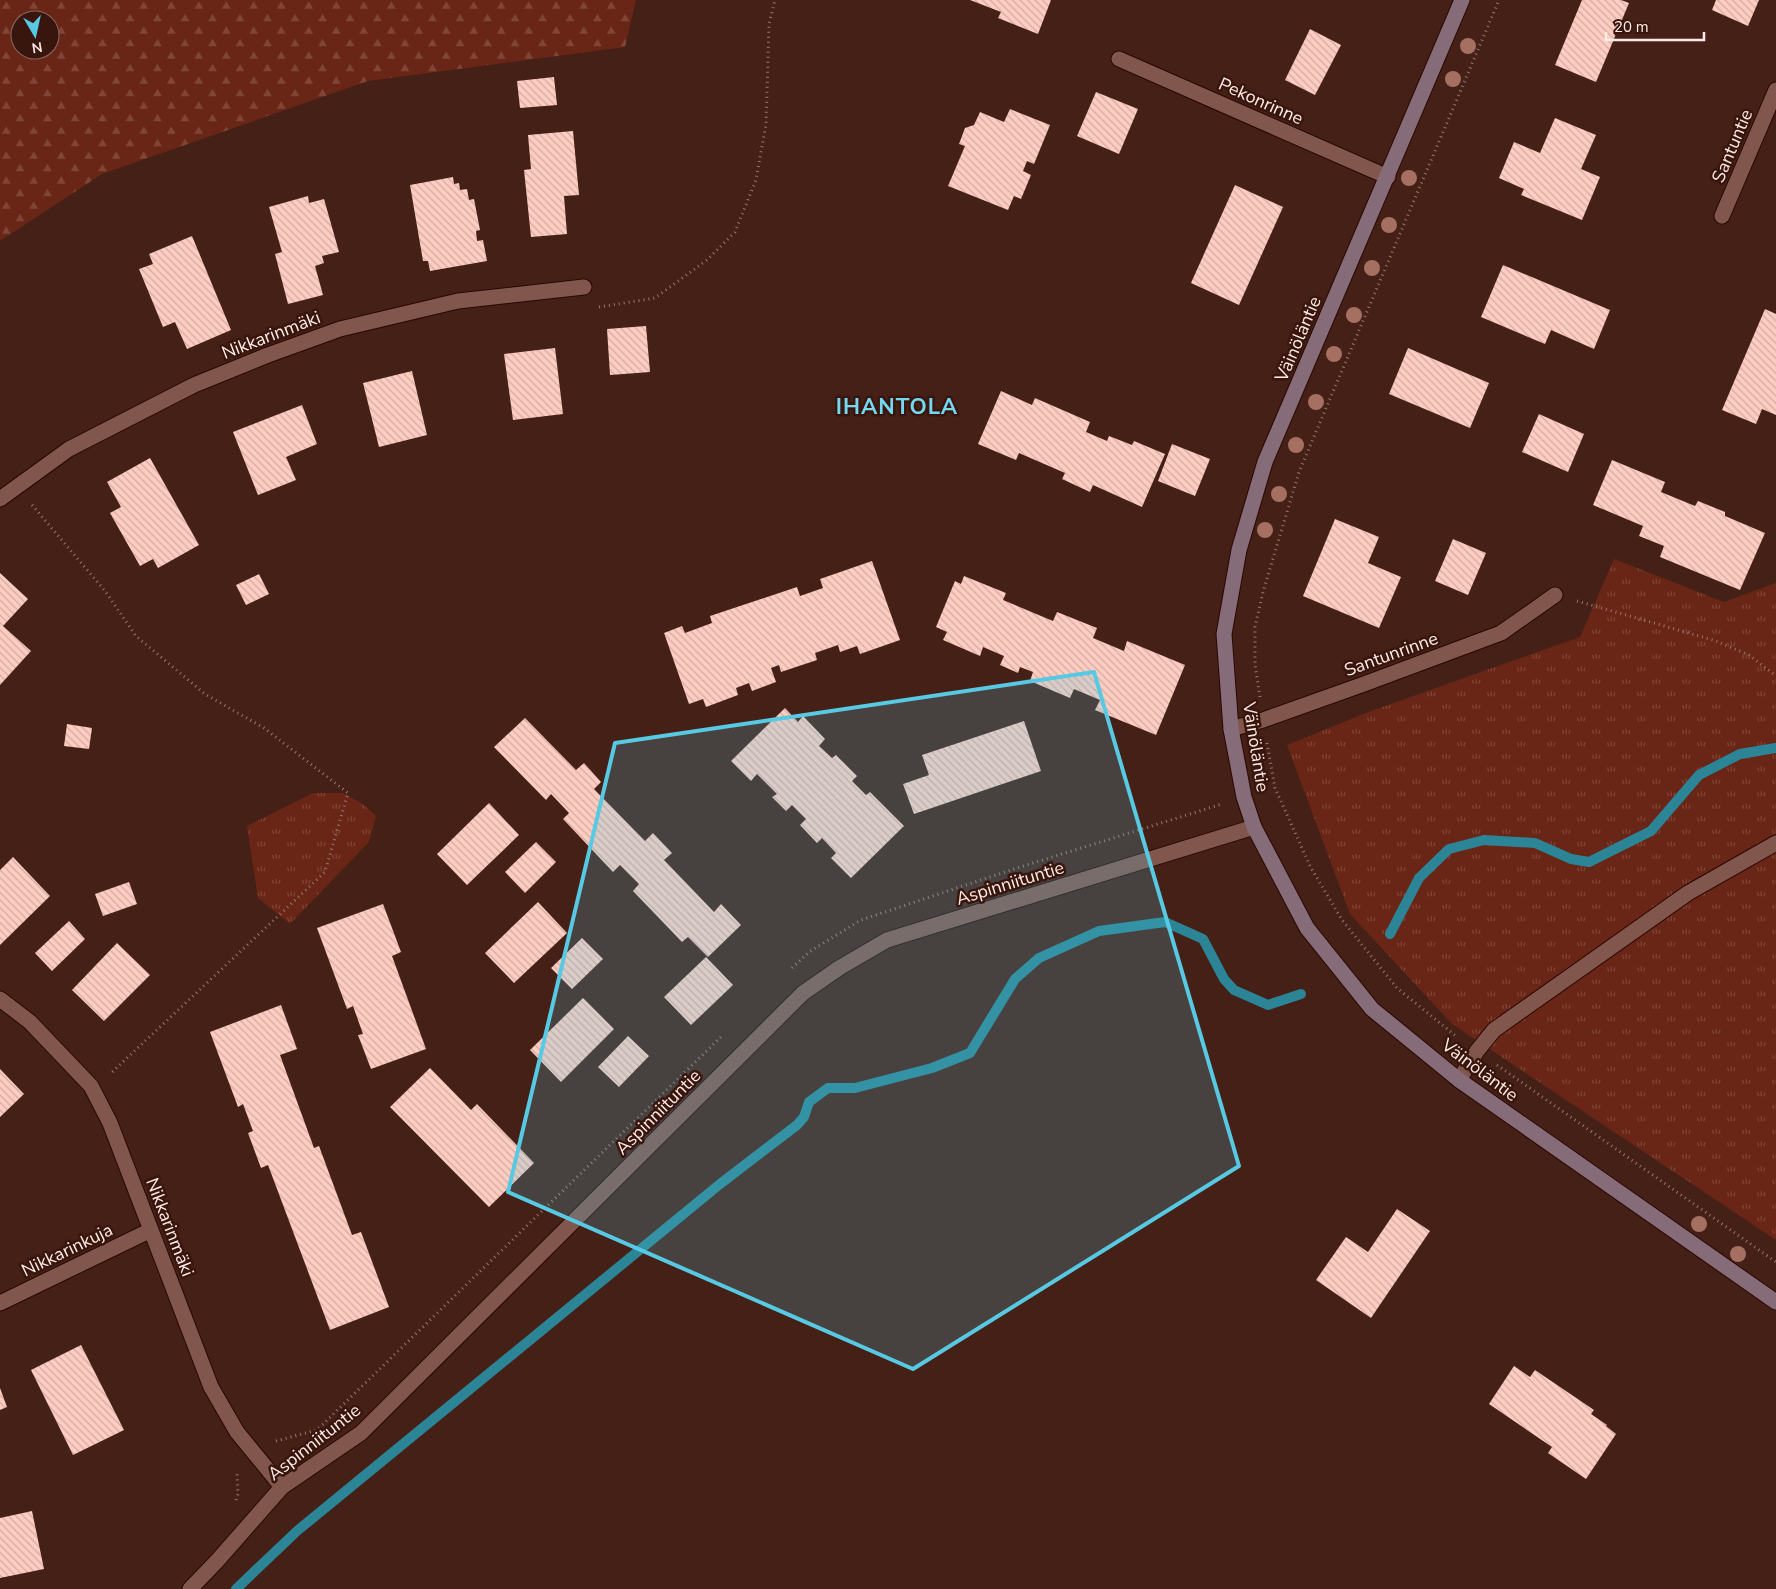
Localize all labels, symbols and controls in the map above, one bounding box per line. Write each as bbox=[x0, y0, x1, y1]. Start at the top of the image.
north arrow bbox=[10, 10, 60, 60]
scale bar bbox=[1606, 10, 1704, 42]
text: 20 m bbox=[1614, 17, 1649, 37]
text: N bbox=[30, 37, 44, 58]
street label: Pekonrinne bbox=[1215, 72, 1307, 130]
street label: Santuntie bbox=[1706, 106, 1758, 186]
street label: Väinöläntie bbox=[1269, 293, 1327, 386]
street label: Nikkarinmäki bbox=[218, 305, 324, 365]
district label: IHANTOLA bbox=[836, 392, 958, 422]
street label: Santunrinne bbox=[1341, 626, 1441, 682]
street label: Väinöläntie bbox=[1237, 699, 1275, 794]
street label: Aspinniituntie bbox=[953, 855, 1067, 911]
street label: Väinöläntie bbox=[1436, 1033, 1523, 1107]
street label: Aspinniituntie bbox=[610, 1064, 706, 1160]
street label: Nikkarinmäki bbox=[140, 1174, 200, 1280]
street label: Nikkarinkuja bbox=[17, 1218, 117, 1282]
street label: Aspinniituntie bbox=[263, 1398, 365, 1486]

